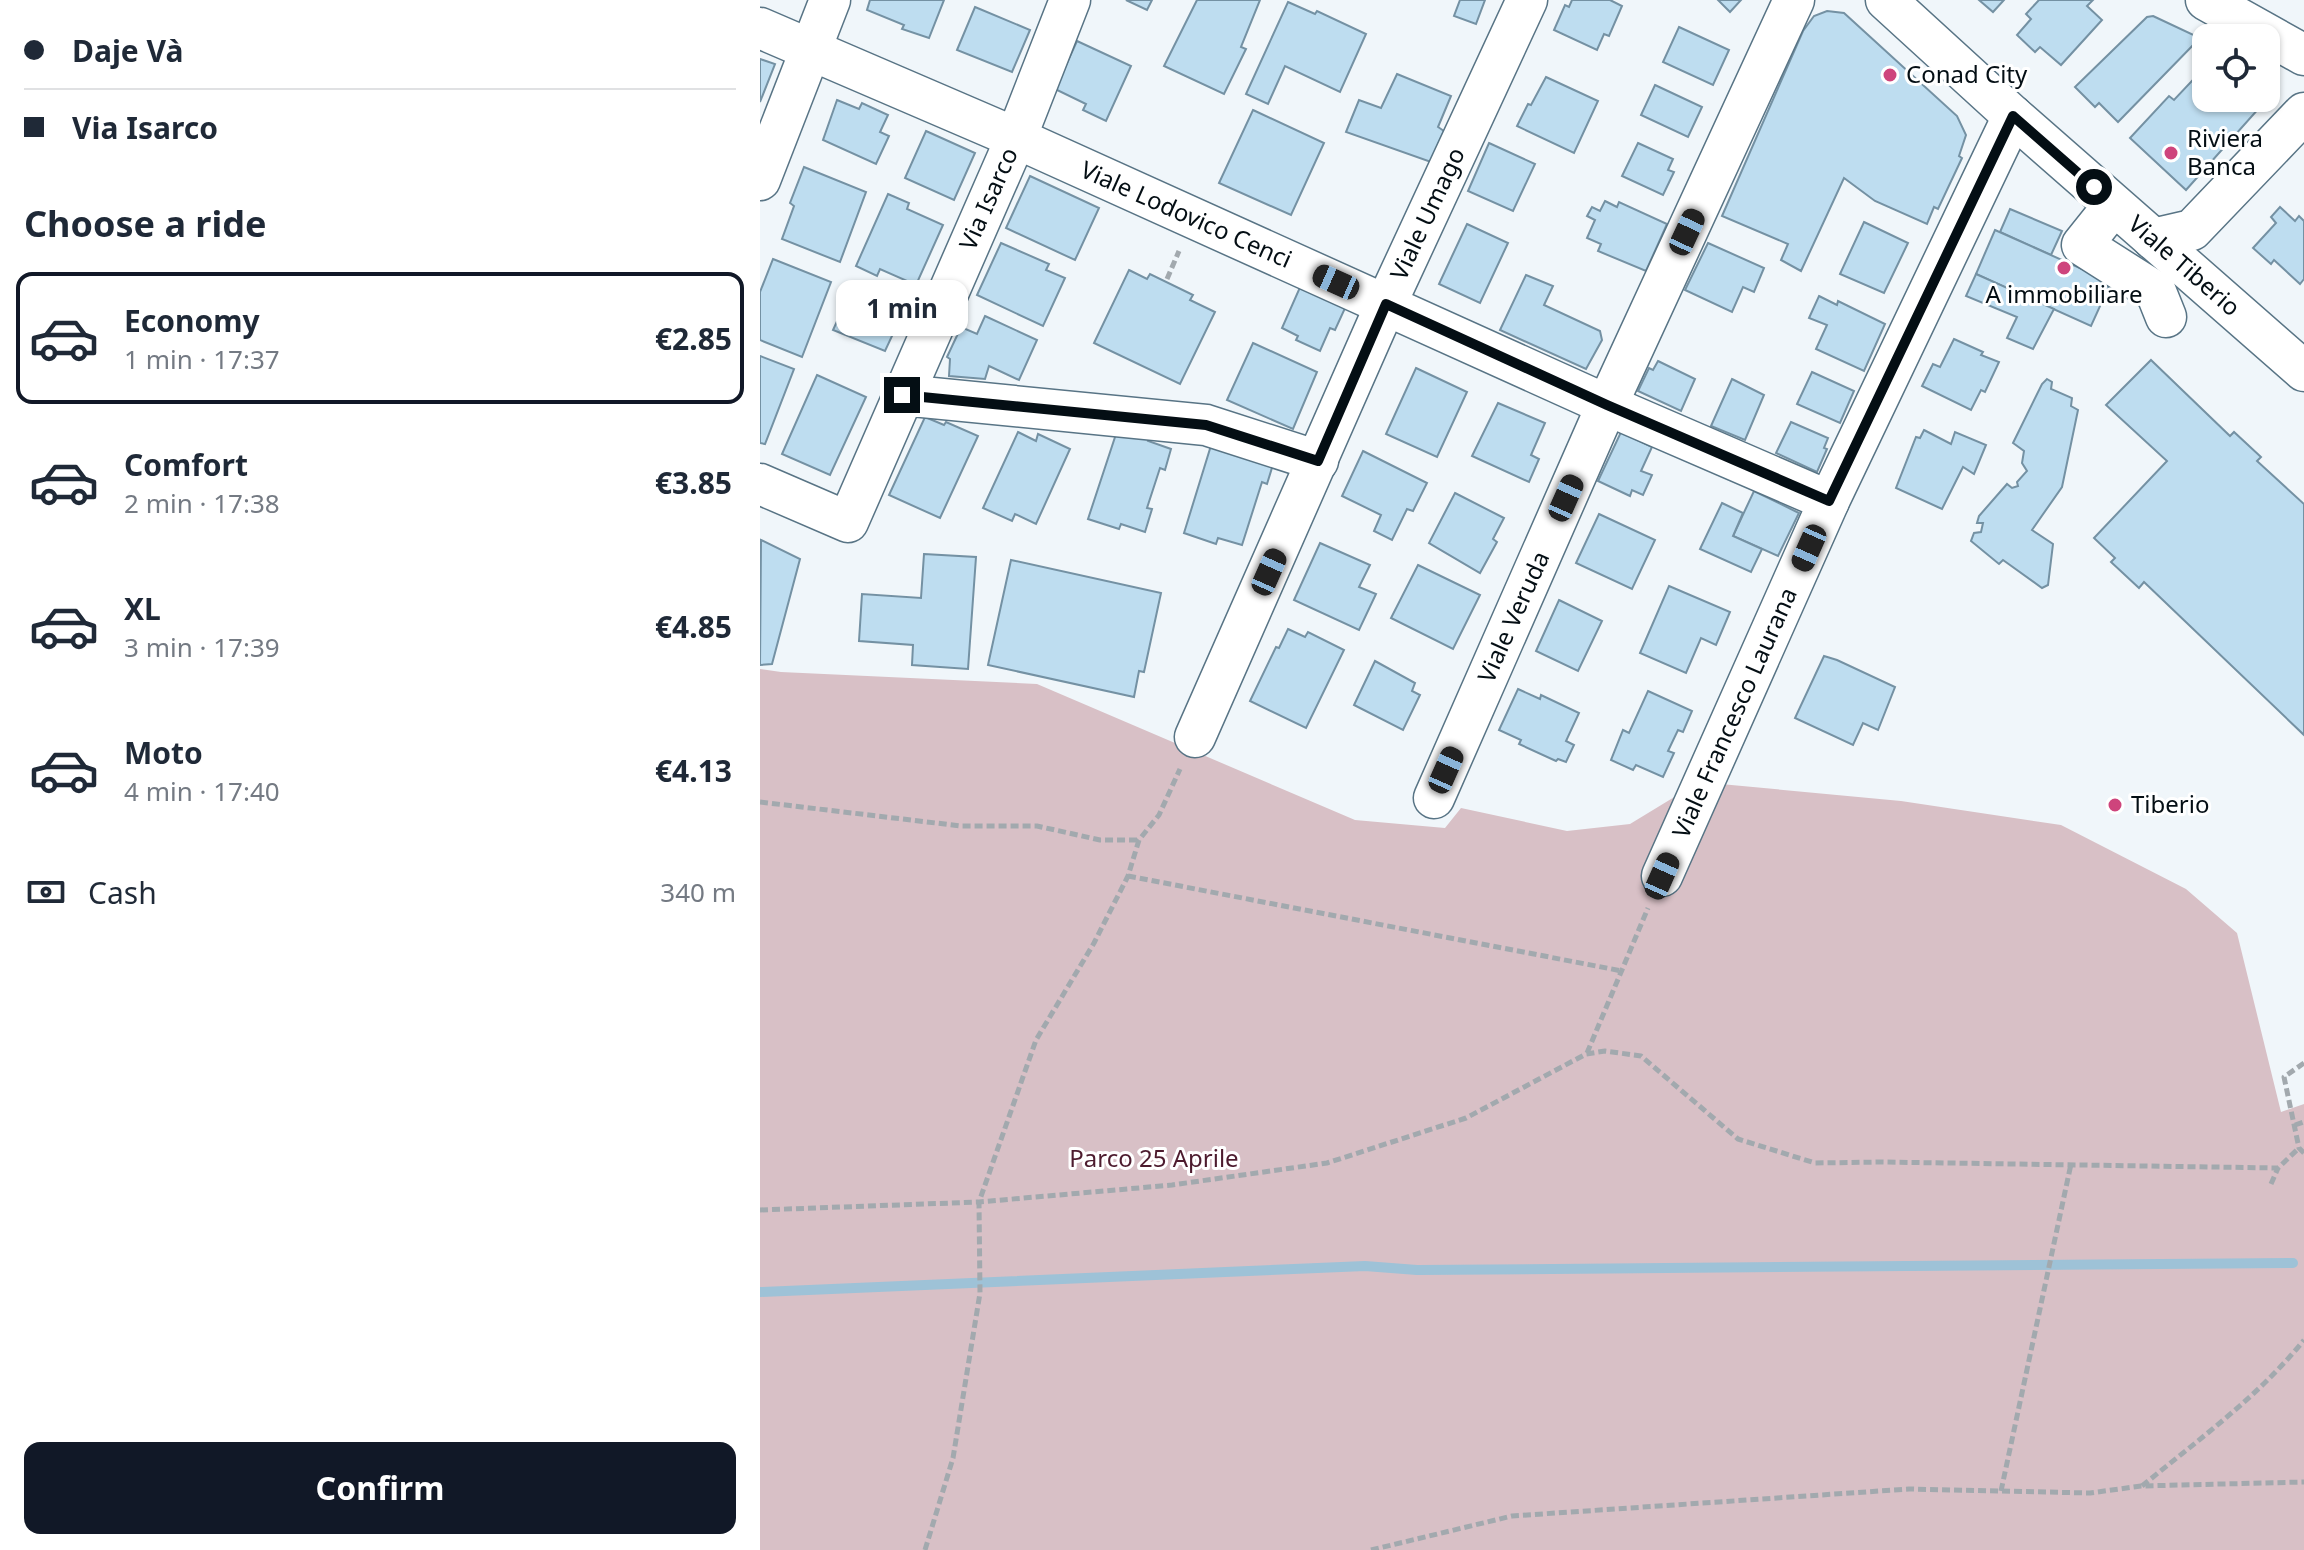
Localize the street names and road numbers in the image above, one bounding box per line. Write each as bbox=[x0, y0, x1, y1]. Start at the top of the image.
street label: Via Isarco bbox=[950, 142, 1025, 255]
street label: Viale Umago bbox=[1382, 142, 1472, 285]
street label: Viale Lodovico Cenci bbox=[1076, 152, 1297, 275]
street label: Viale Tiberio bbox=[2122, 207, 2248, 323]
street label: Viale Veruda bbox=[1469, 546, 1556, 687]
street label: Viale Francesco Laurana bbox=[1663, 582, 1804, 843]

